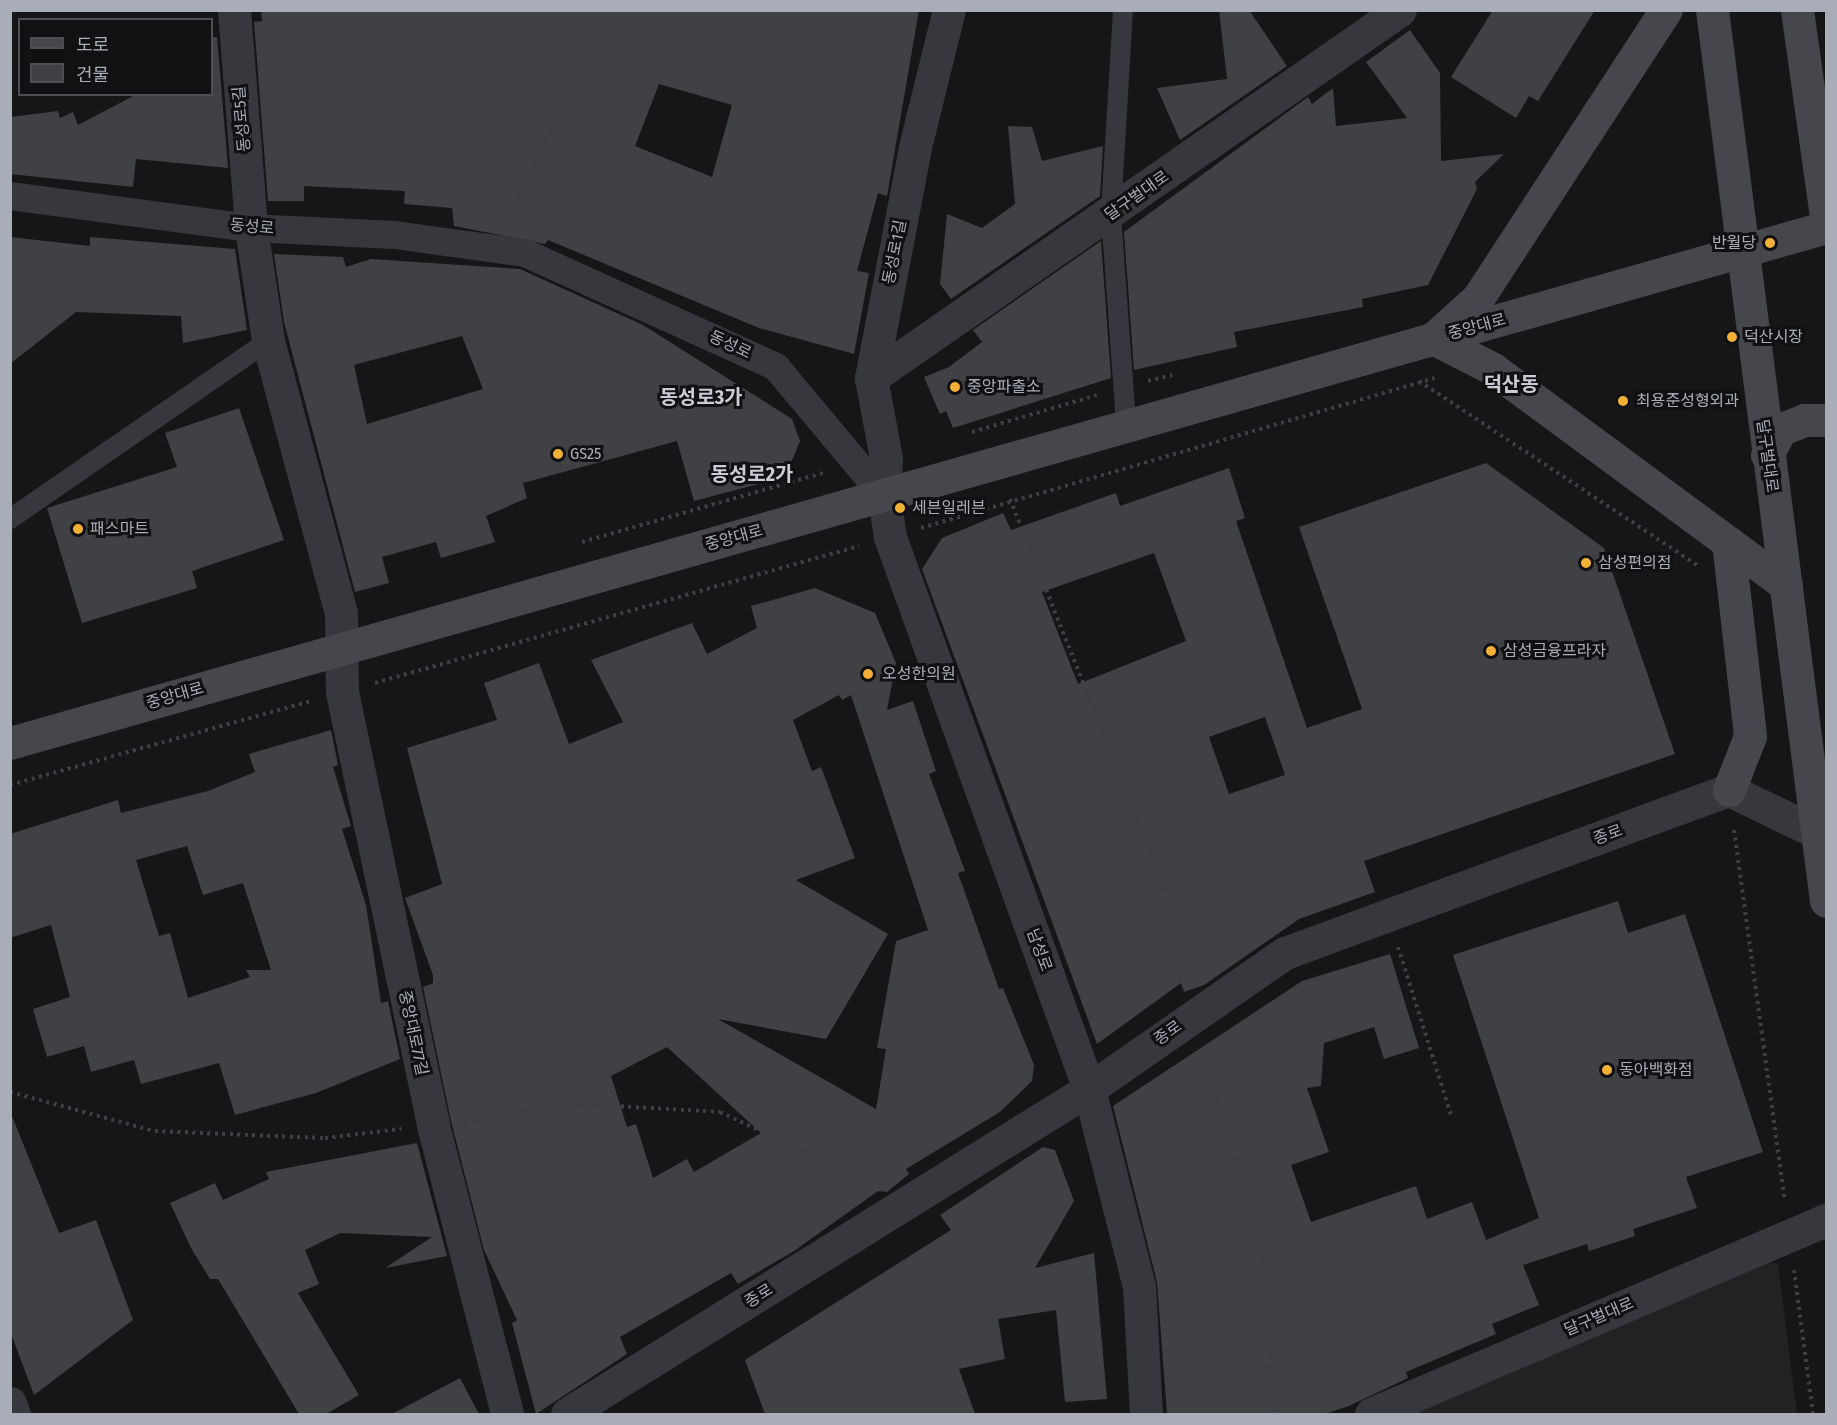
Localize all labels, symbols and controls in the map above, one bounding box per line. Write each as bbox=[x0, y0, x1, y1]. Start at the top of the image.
legend bbox=[18, 18, 213, 96]
text: 도로 bbox=[76, 34, 109, 56]
text: 건물 bbox=[76, 64, 109, 86]
street label: 동성로5길 bbox=[230, 85, 254, 153]
street label: 달구벌대로 bbox=[1101, 167, 1173, 225]
street label: 동성로 bbox=[229, 216, 275, 238]
street label: 동성로1길 bbox=[879, 218, 911, 286]
place label: 반월당 bbox=[1712, 233, 1756, 253]
marker: 반월당 bbox=[1761, 234, 1779, 252]
street label: 중앙대로 bbox=[1446, 310, 1508, 344]
street label: 동성로 bbox=[706, 327, 754, 363]
place label: 덕산시장 bbox=[1744, 327, 1803, 347]
marker: 덕산시장 bbox=[1725, 330, 1739, 344]
district label: 덕산동 bbox=[1483, 372, 1539, 396]
place label: 중앙파출소 bbox=[967, 377, 1041, 397]
marker: 중앙파출소 bbox=[948, 380, 962, 394]
district label: 동성로3가 bbox=[659, 385, 743, 409]
place label: 최용준성형외과 bbox=[1636, 391, 1739, 411]
marker: 최용준성형외과 bbox=[1614, 392, 1632, 410]
street label: 달구벌대로 bbox=[1752, 418, 1782, 494]
place label: GS25 bbox=[570, 444, 601, 464]
marker: GS25 bbox=[551, 447, 565, 461]
district label: 동성로2가 bbox=[711, 462, 793, 486]
place label: 세븐일레븐 bbox=[912, 498, 986, 518]
marker: 세븐일레븐 bbox=[893, 501, 907, 515]
place label: 패스마트 bbox=[90, 519, 149, 539]
street label: 중앙대로 bbox=[703, 521, 765, 555]
marker: 패스마트 bbox=[71, 522, 85, 536]
place label: 삼성편의점 bbox=[1598, 553, 1672, 573]
marker: 삼성편의점 bbox=[1579, 556, 1593, 570]
place label: 삼성금융프라자 bbox=[1503, 641, 1606, 661]
marker: 삼성금융프라자 bbox=[1484, 644, 1498, 658]
place label: 오성한의원 bbox=[882, 664, 956, 684]
marker: 오성한의원 bbox=[859, 665, 877, 683]
street label: 중앙대로 bbox=[144, 679, 206, 713]
street label: 종로 bbox=[1591, 821, 1625, 849]
street label: 남성로 bbox=[1022, 926, 1056, 974]
street label: 중앙대로77길 bbox=[395, 989, 431, 1077]
street label: 종로 bbox=[1150, 1017, 1186, 1049]
place label: 동아백화점 bbox=[1619, 1060, 1693, 1080]
marker: 동아백화점 bbox=[1600, 1063, 1614, 1077]
street label: 종로 bbox=[741, 1280, 777, 1312]
street label: 달구벌대로 bbox=[1561, 1294, 1637, 1340]

